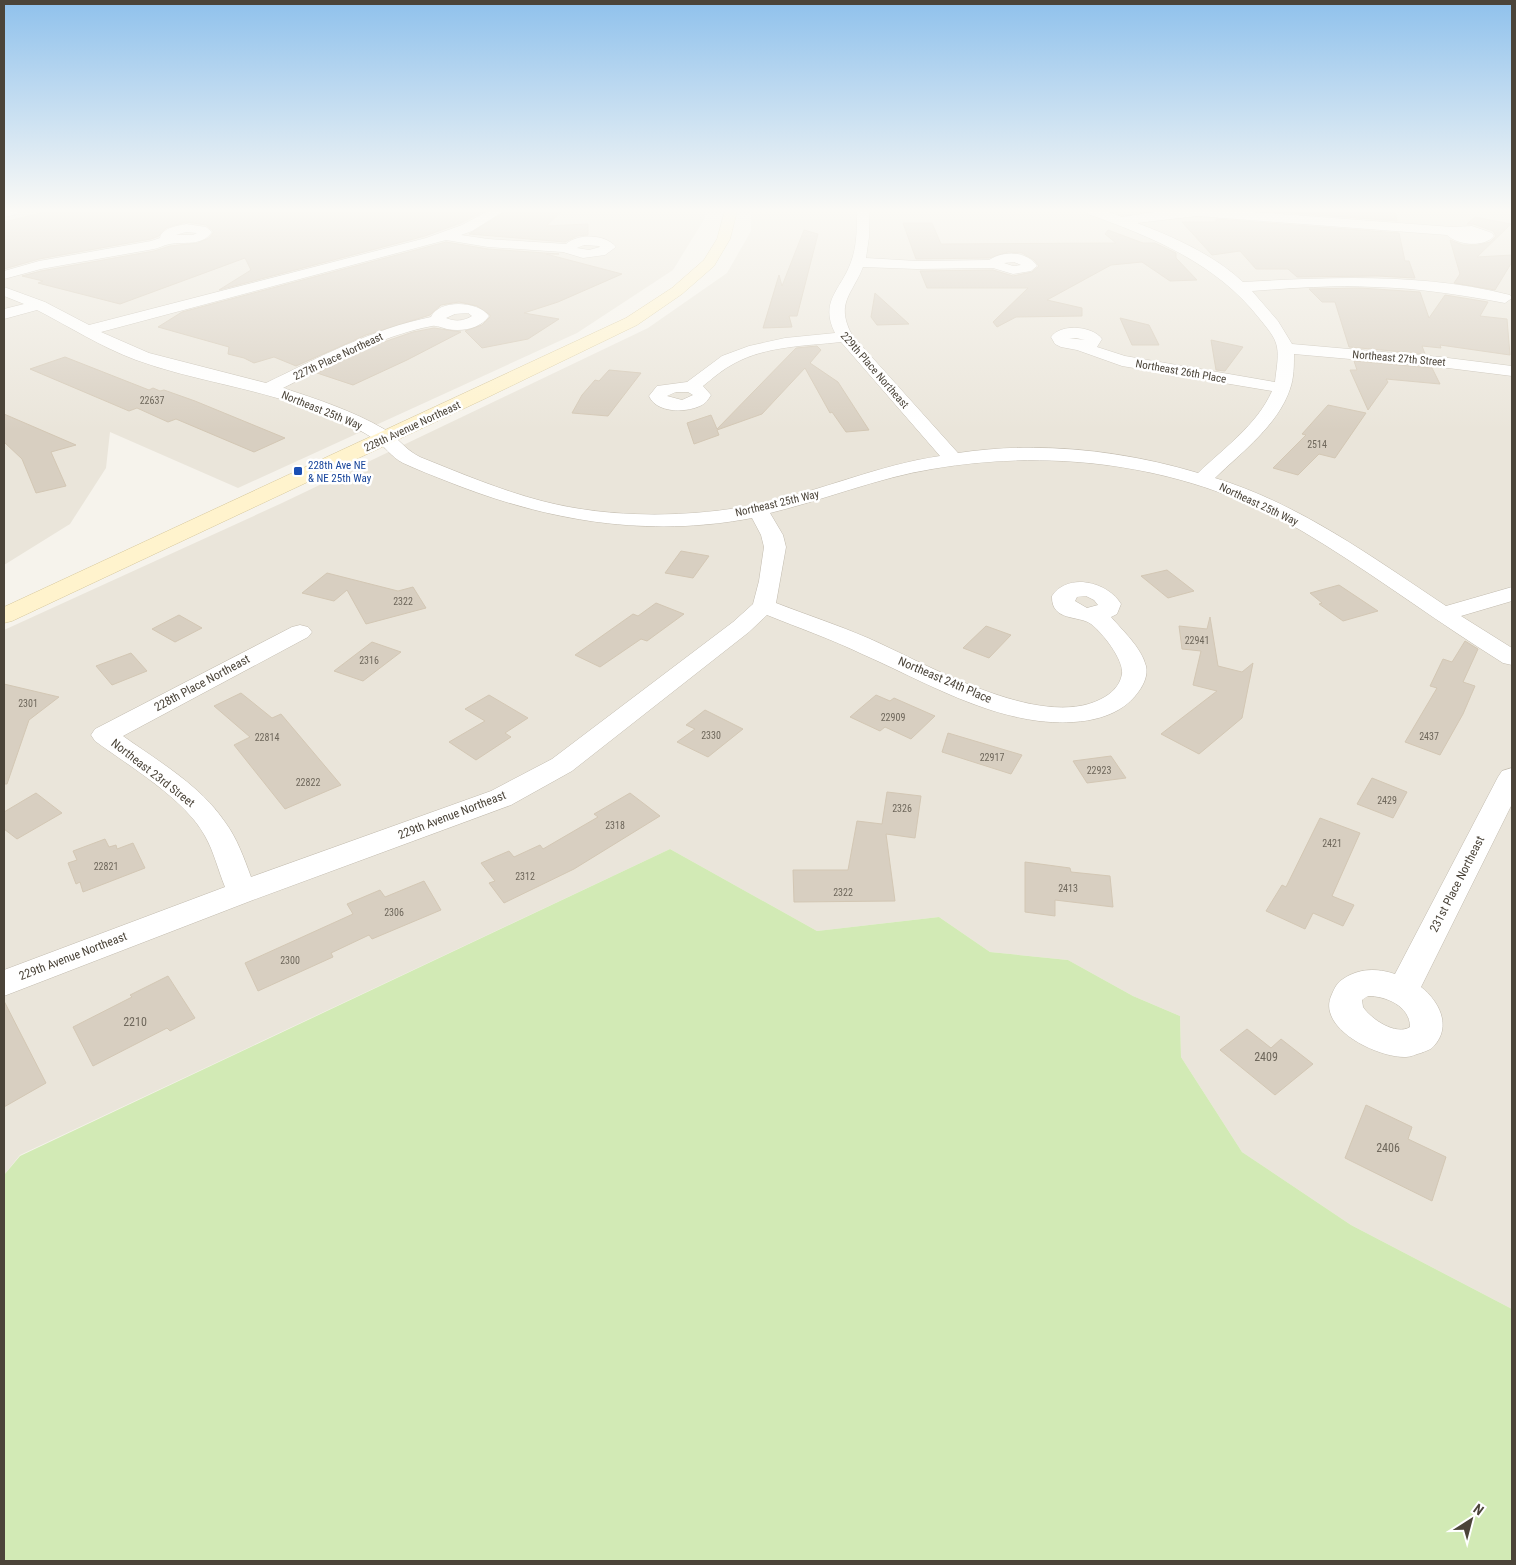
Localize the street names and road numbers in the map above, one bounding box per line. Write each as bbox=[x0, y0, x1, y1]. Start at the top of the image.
street label: 229th Place Northeast bbox=[838, 329, 911, 411]
street label: 227th Place Northeast bbox=[291, 330, 385, 383]
street label: Northeast 27th Street bbox=[1352, 348, 1446, 369]
street label: Northeast 26th Place bbox=[1135, 357, 1227, 386]
street label: Northeast 25th Way bbox=[280, 388, 364, 433]
street label: 228th Avenue Northeast bbox=[362, 398, 462, 454]
street label: Northeast 25th Way bbox=[1217, 480, 1301, 529]
street label: Northeast 25th Way bbox=[734, 487, 821, 519]
street label: 228th Place Northeast bbox=[152, 652, 253, 714]
street label: Northeast 24th Place bbox=[896, 654, 994, 706]
street label: Northeast 23rd Street bbox=[108, 736, 198, 810]
street label: 229th Avenue Northeast bbox=[396, 788, 508, 842]
street label: 231st Place Northeast bbox=[1427, 833, 1487, 934]
street label: 229th Avenue Northeast bbox=[17, 929, 129, 983]

